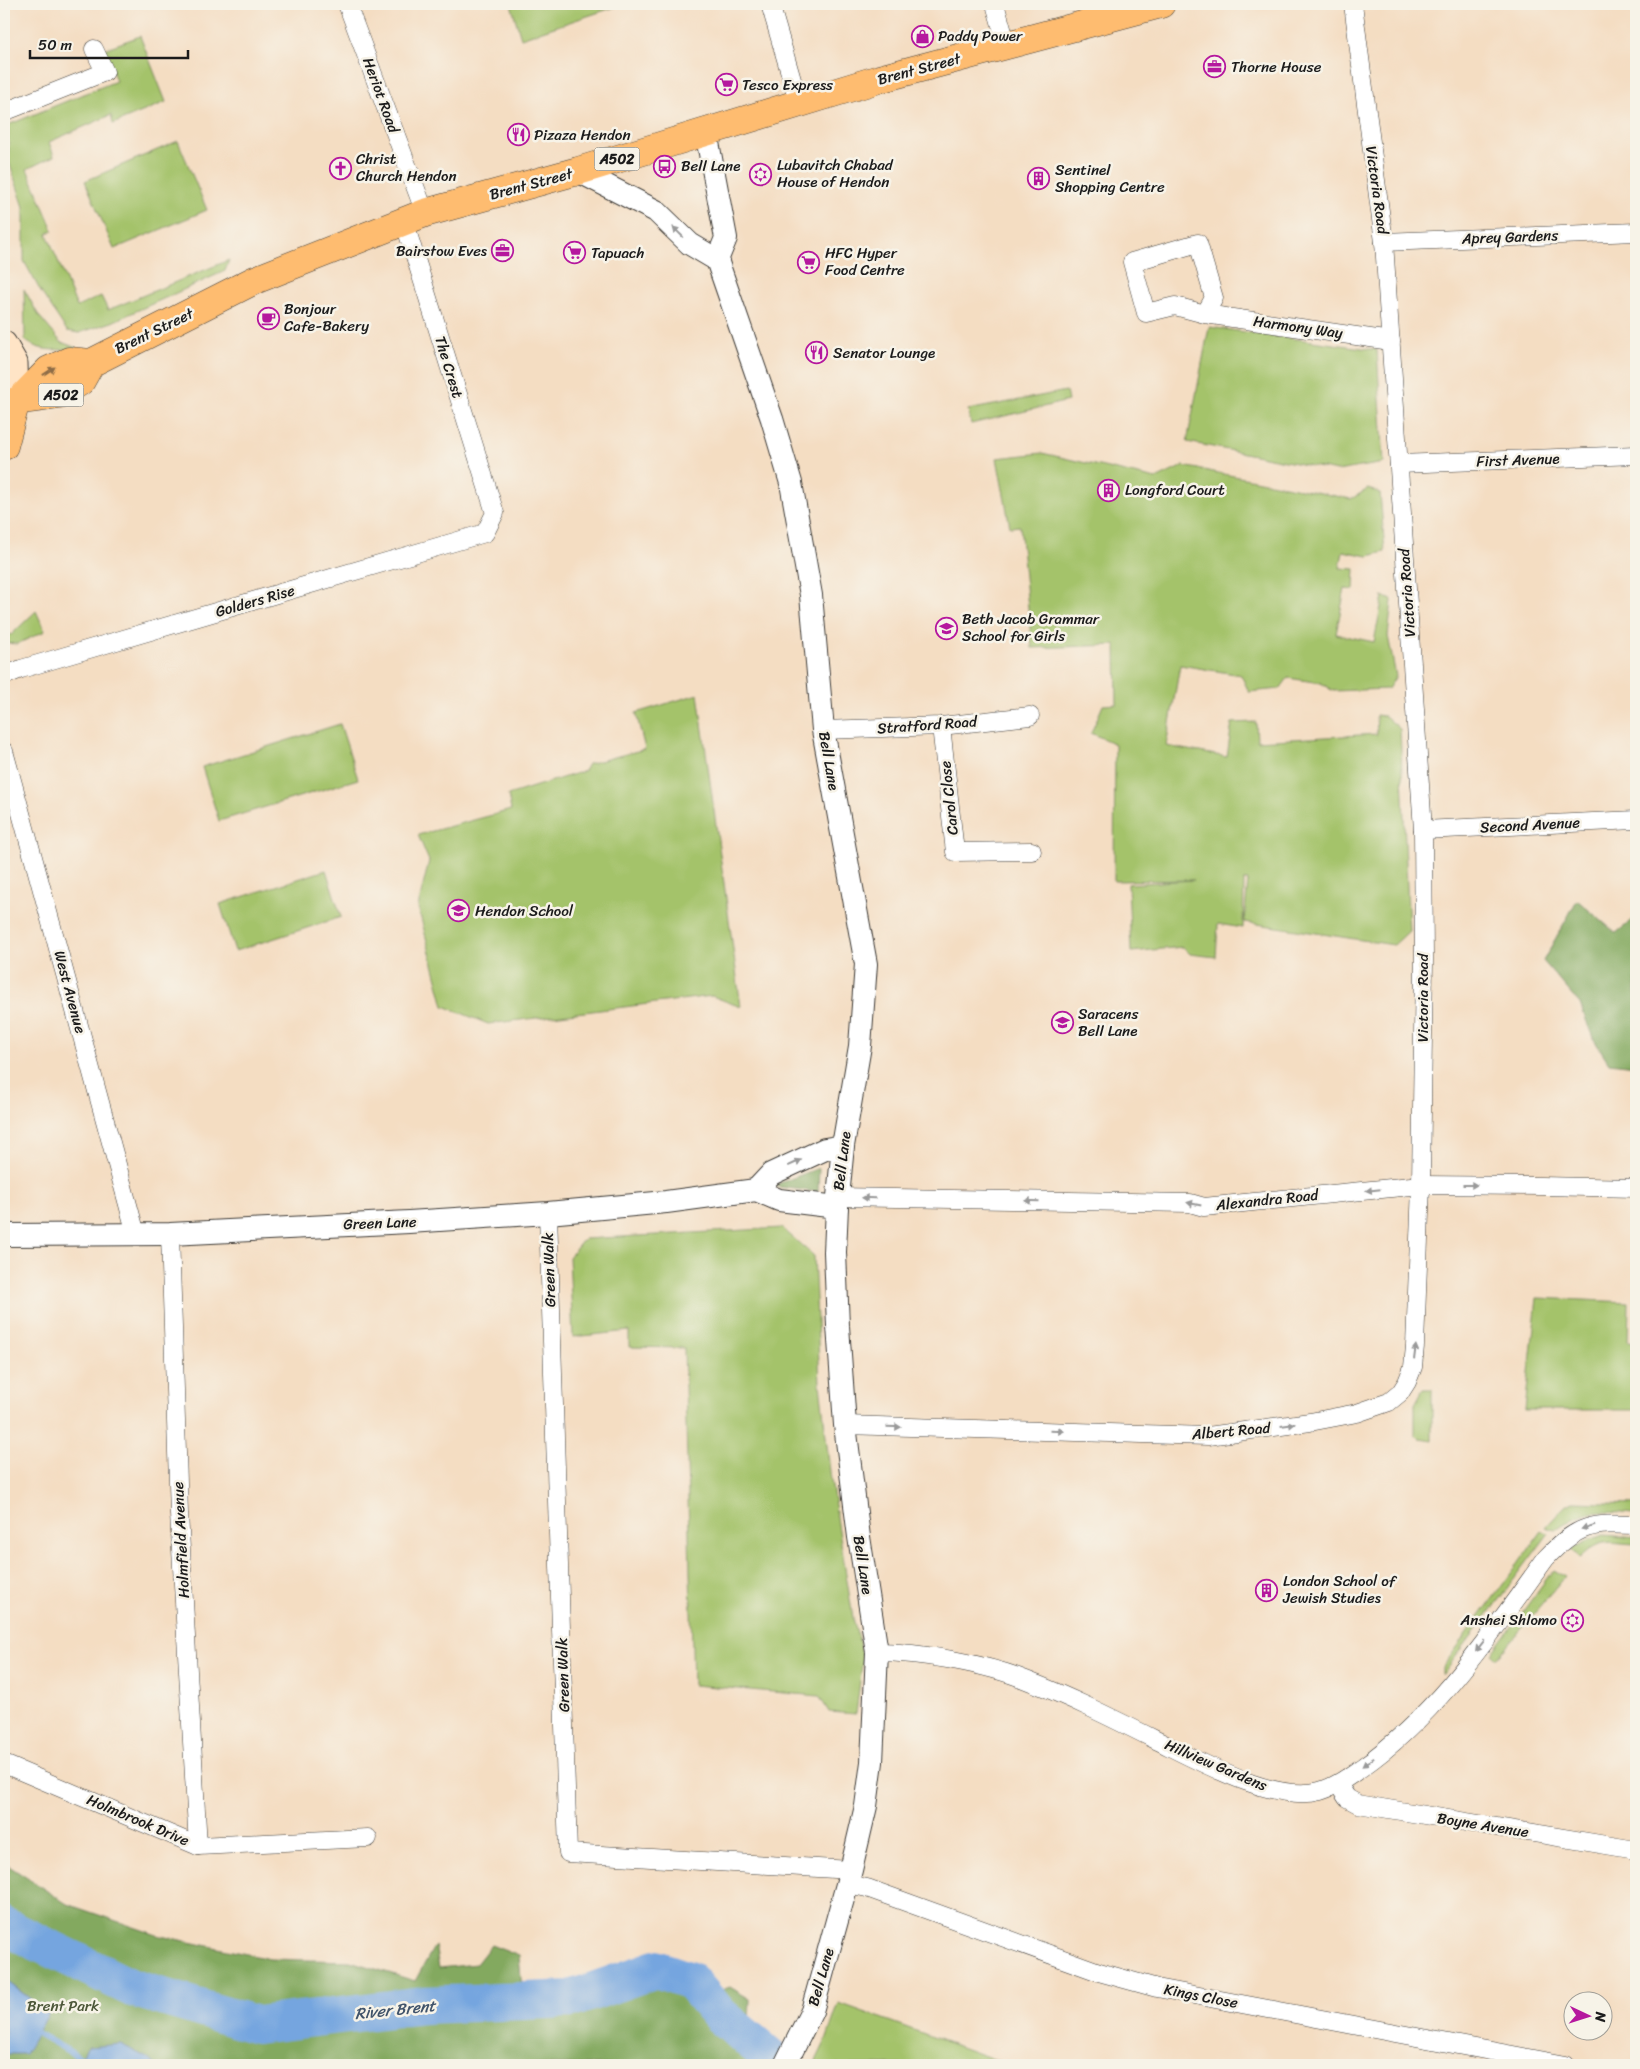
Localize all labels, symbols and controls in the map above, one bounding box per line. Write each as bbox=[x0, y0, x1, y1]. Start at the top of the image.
place label: Paddy Power bbox=[938, 23, 1023, 49]
shop icon: Paddy Power bbox=[910, 24, 934, 48]
scale bar bbox=[30, 28, 188, 60]
text: 50 m bbox=[38, 32, 73, 58]
street label: Brent Street bbox=[875, 45, 964, 93]
street label: Heriot Road bbox=[355, 54, 407, 137]
place label: Thorne House bbox=[1231, 54, 1322, 80]
office icon: Thorne House bbox=[1203, 55, 1227, 79]
place label: Tesco Express bbox=[742, 72, 833, 98]
supermarket icon: Tesco Express bbox=[714, 73, 738, 97]
place label: Pizaza Hendon bbox=[534, 122, 631, 148]
restaurant icon: Pizaza Hendon bbox=[506, 123, 530, 147]
street label: Victoria Road bbox=[1358, 144, 1396, 237]
place label: Christ Church Hendon bbox=[356, 146, 457, 189]
road number: A502 bbox=[594, 148, 640, 170]
place label: Lubavitch Chabad House of Hendon bbox=[777, 152, 894, 195]
place label: Bell Lane bbox=[681, 153, 740, 179]
bus stop icon: Bell Lane bbox=[653, 154, 677, 178]
church icon: Christ Church Hendon bbox=[328, 156, 352, 180]
place label: Sentinel Shopping Centre bbox=[1055, 157, 1165, 200]
street label: Brent Street bbox=[487, 160, 576, 208]
synagogue icon: Lubavitch Chabad House of Hendon bbox=[749, 162, 773, 186]
building icon: Sentinel Shopping Centre bbox=[1027, 167, 1051, 191]
street label: Aprey Gardens bbox=[1460, 222, 1559, 252]
one-way arrow bbox=[672, 226, 684, 238]
place label: Bairstow Eves bbox=[396, 238, 488, 264]
office icon: Bairstow Eves bbox=[491, 239, 515, 263]
place label: Tapuach bbox=[591, 240, 644, 266]
place label: HFC Hyper Food Centre bbox=[825, 240, 905, 283]
supermarket icon: Tapuach bbox=[563, 241, 587, 265]
supermarket icon: HFC Hyper Food Centre bbox=[797, 250, 821, 274]
place label: Bonjour Cafe-Bakery bbox=[284, 296, 369, 339]
street label: Brent Street bbox=[110, 300, 199, 361]
cafe icon: Bonjour Cafe-Bakery bbox=[256, 306, 280, 330]
street label: Harmony Way bbox=[1252, 308, 1345, 346]
street label: The Crest bbox=[427, 333, 471, 402]
place label: Senator Lounge bbox=[833, 340, 935, 366]
restaurant icon: Senator Lounge bbox=[805, 341, 829, 365]
one-way arrow bbox=[42, 367, 56, 376]
road number: A502 bbox=[38, 384, 84, 406]
street label: First Avenue bbox=[1476, 446, 1560, 474]
place label: Longford Court bbox=[1125, 477, 1225, 503]
building icon: Longford Court bbox=[1097, 478, 1121, 502]
street label: Victoria Road bbox=[1391, 547, 1423, 638]
street label: Golders Rise bbox=[212, 577, 298, 625]
place label: Beth Jacob Grammar School for Girls bbox=[962, 606, 1100, 649]
school or university icon: Beth Jacob Grammar School for Girls bbox=[934, 616, 958, 640]
street label: Stratford Road bbox=[876, 708, 979, 741]
street label: Bell Lane bbox=[811, 729, 847, 793]
street label: Carol Close bbox=[932, 759, 966, 836]
street label: Second Avenue bbox=[1479, 809, 1581, 841]
place label: Hendon School bbox=[475, 898, 574, 924]
school or university icon: Hendon School bbox=[447, 899, 471, 923]
street label: West Avenue bbox=[46, 948, 94, 1037]
street label: Victoria Road bbox=[1410, 953, 1436, 1042]
place label: Saracens Bell Lane bbox=[1078, 1001, 1138, 1044]
school or university icon: Saracens Bell Lane bbox=[1050, 1011, 1074, 1035]
street label: Bell Lane bbox=[825, 1130, 859, 1192]
one-way arrow bbox=[788, 1159, 802, 1167]
one-way arrow bbox=[1462, 1181, 1478, 1189]
street label: Alexandra Road bbox=[1214, 1182, 1321, 1218]
one-way arrow bbox=[1365, 1186, 1381, 1194]
one-way arrow bbox=[861, 1194, 877, 1202]
one-way arrow bbox=[1024, 1196, 1040, 1204]
one-way arrow bbox=[1186, 1200, 1202, 1208]
street label: Green Lane bbox=[343, 1209, 417, 1237]
street label: Green Walk bbox=[535, 1231, 563, 1308]
one-way arrow bbox=[1411, 1343, 1419, 1359]
street label: Albert Road bbox=[1190, 1415, 1272, 1447]
one-way arrow bbox=[1281, 1421, 1297, 1429]
one-way arrow bbox=[886, 1423, 902, 1431]
one-way arrow bbox=[1049, 1428, 1065, 1436]
street label: Holmfield Avenue bbox=[165, 1481, 197, 1599]
one-way arrow bbox=[1580, 1523, 1595, 1531]
street label: Bell Lane bbox=[846, 1534, 880, 1596]
place label: London School of Jewish Studies bbox=[1282, 1568, 1398, 1611]
building icon: London School of Jewish Studies bbox=[1255, 1578, 1279, 1602]
place label: Anshei Shlomo bbox=[1459, 1607, 1557, 1633]
synagogue icon: Anshei Shlomo bbox=[1561, 1608, 1585, 1632]
street label: Green Walk bbox=[549, 1636, 577, 1713]
one-way arrow bbox=[1475, 1639, 1486, 1652]
street label: Hillview Gardens bbox=[1161, 1732, 1272, 1798]
one-way arrow bbox=[1362, 1757, 1375, 1767]
street label: Holmbrook Drive bbox=[83, 1787, 194, 1853]
street label: Boyne Avenue bbox=[1435, 1805, 1531, 1845]
street label: Bell Lane bbox=[800, 1945, 842, 2009]
street label: Kings Close bbox=[1162, 1976, 1240, 2016]
water label: River Brent bbox=[353, 1991, 439, 2028]
north arrow bbox=[1562, 1992, 1612, 2042]
park label: Brent Park bbox=[27, 1993, 99, 2019]
text: N bbox=[1588, 2010, 1613, 2023]

